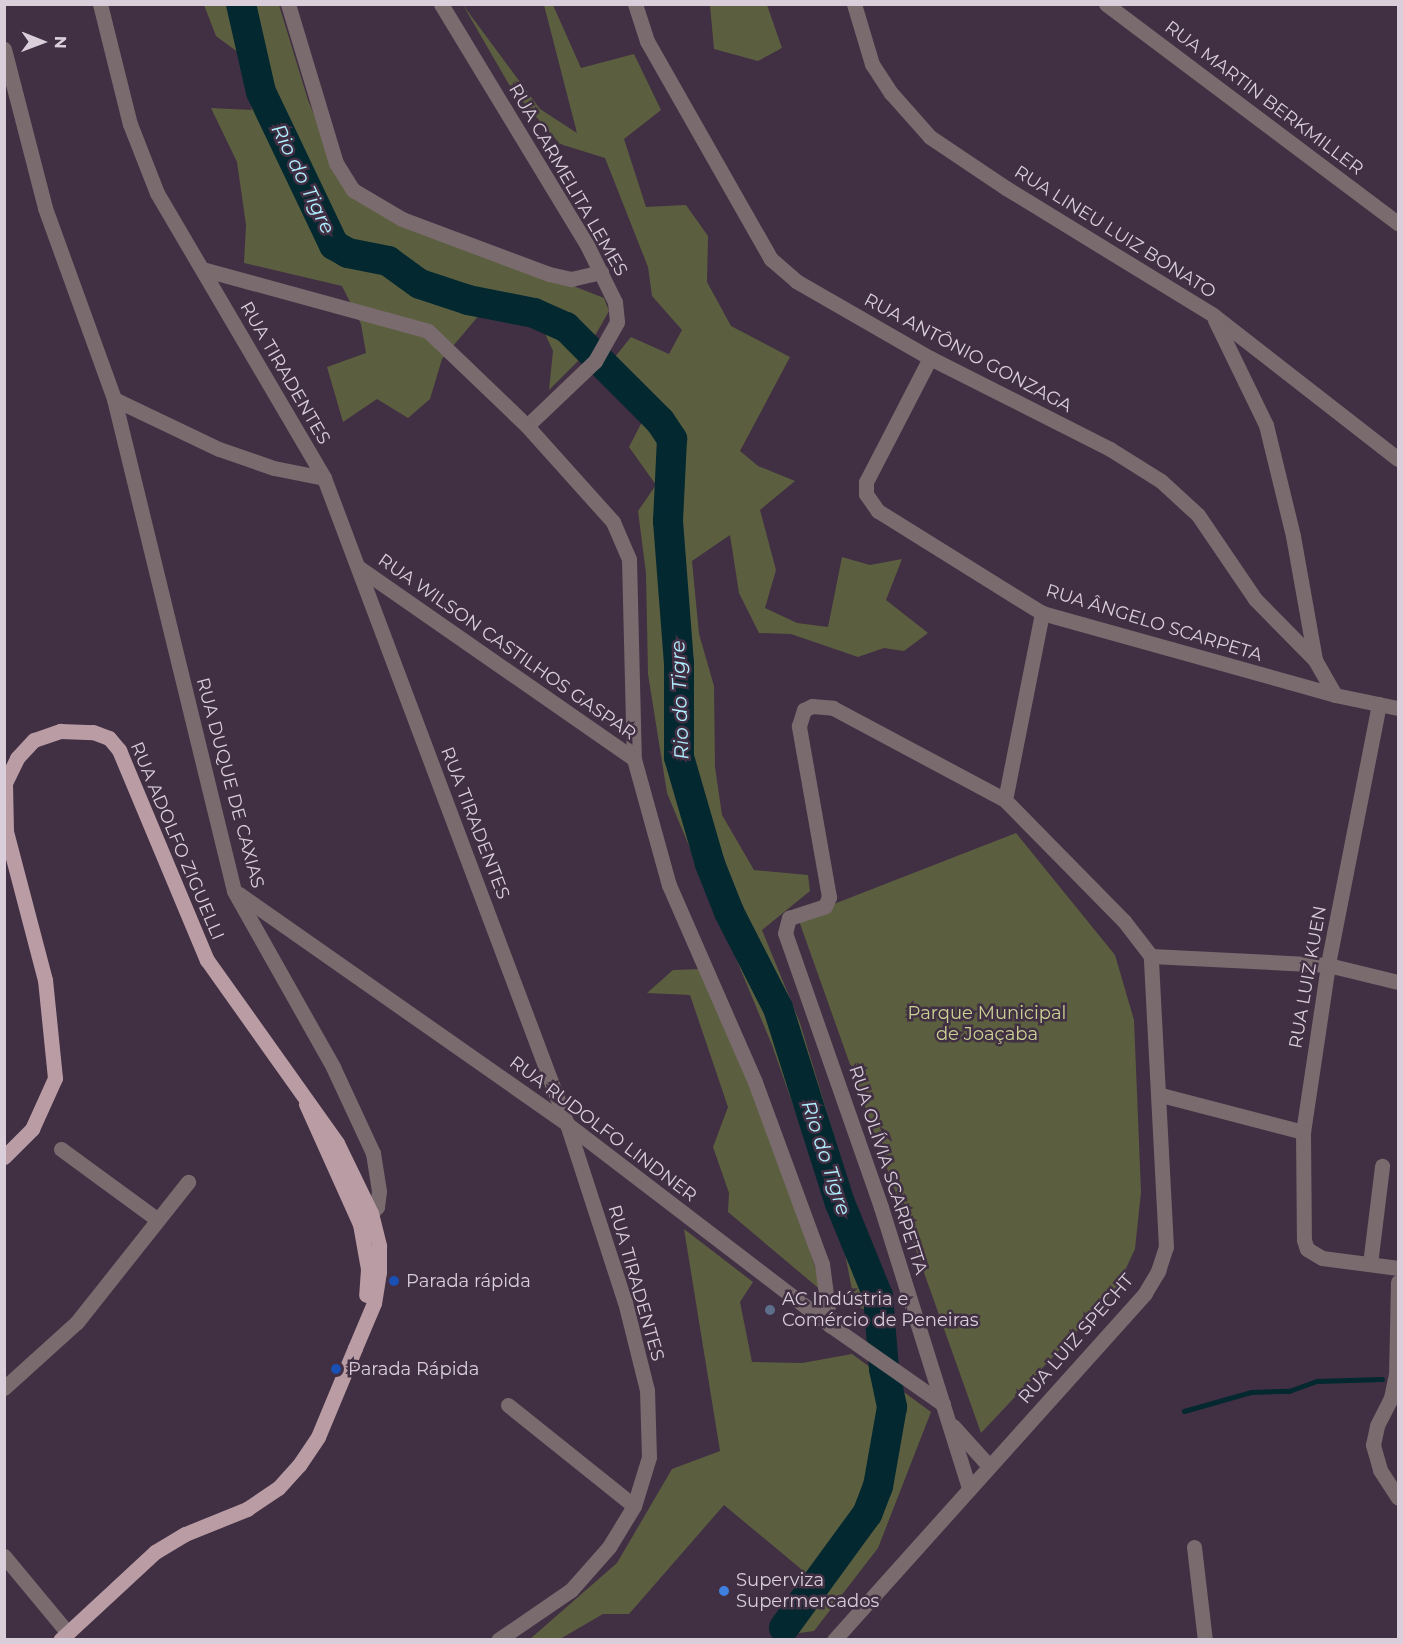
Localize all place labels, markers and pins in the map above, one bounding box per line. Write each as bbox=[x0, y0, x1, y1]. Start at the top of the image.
place label: Parada rápida bbox=[406, 1270, 531, 1292]
marker: Parada rápida bbox=[387, 1274, 401, 1288]
place label: AC Indústria e Comércio de Peneiras bbox=[782, 1289, 979, 1332]
marker: AC Indústria e Comércio de Peneiras bbox=[763, 1303, 777, 1317]
place label: Parada Rápida bbox=[348, 1358, 479, 1380]
marker: Parada Rápida bbox=[329, 1362, 343, 1376]
place label: Superviza Supermercados bbox=[736, 1570, 879, 1612]
marker: Superviza Supermercados bbox=[717, 1584, 731, 1598]

